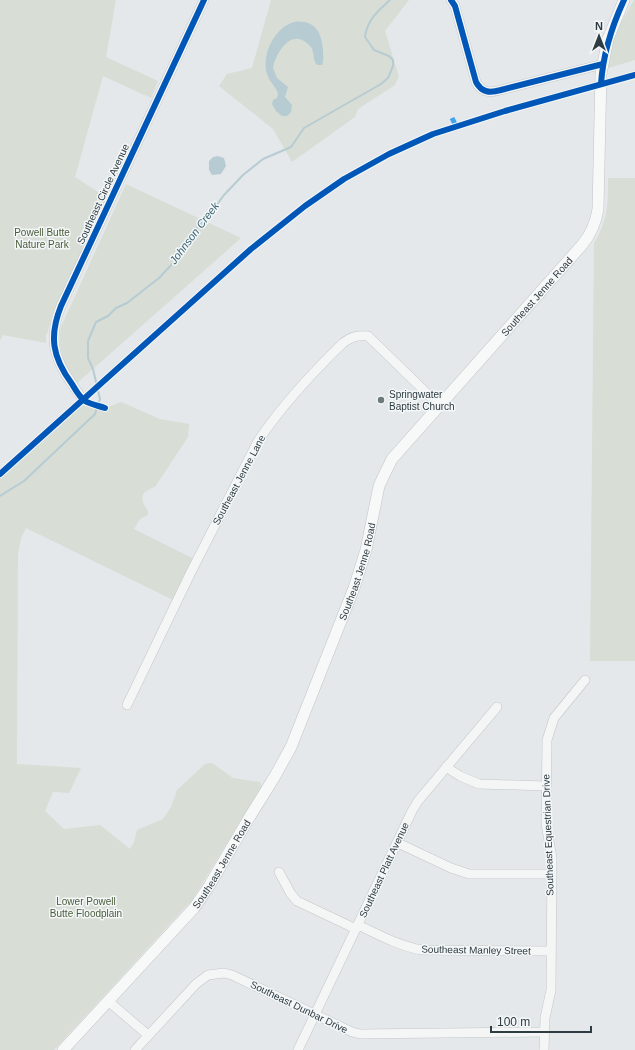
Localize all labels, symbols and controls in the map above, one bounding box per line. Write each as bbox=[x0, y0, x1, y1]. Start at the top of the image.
north arrow bbox=[579, 16, 619, 56]
text: N bbox=[595, 20, 603, 32]
street label: Southeast Circle Avenue bbox=[75, 142, 131, 246]
water label: Johnson Creek bbox=[166, 199, 221, 267]
park label: Powell Butte Nature Park bbox=[14, 227, 70, 250]
street label: Southeast Jenne Road bbox=[499, 255, 574, 338]
place label: Springwater Baptist Church bbox=[389, 389, 455, 412]
marker: Springwater Baptist Church bbox=[376, 395, 386, 405]
street label: Southeast Jenne Lane bbox=[211, 433, 268, 527]
street label: Southeast Jenne Road bbox=[336, 522, 377, 622]
street label: Southeast Equestrian Drive bbox=[540, 774, 556, 896]
street label: Southeast Jenne Road bbox=[190, 818, 252, 910]
street label: Southeast Platt Avenue bbox=[357, 820, 411, 919]
park label: Lower Powell Butte Floodplain bbox=[50, 896, 122, 919]
street label: Southeast Manley Street bbox=[421, 944, 531, 956]
street label: Southeast Dunbar Drive bbox=[249, 979, 350, 1036]
scale bar bbox=[491, 1008, 591, 1034]
text: 100 m bbox=[497, 1015, 530, 1029]

